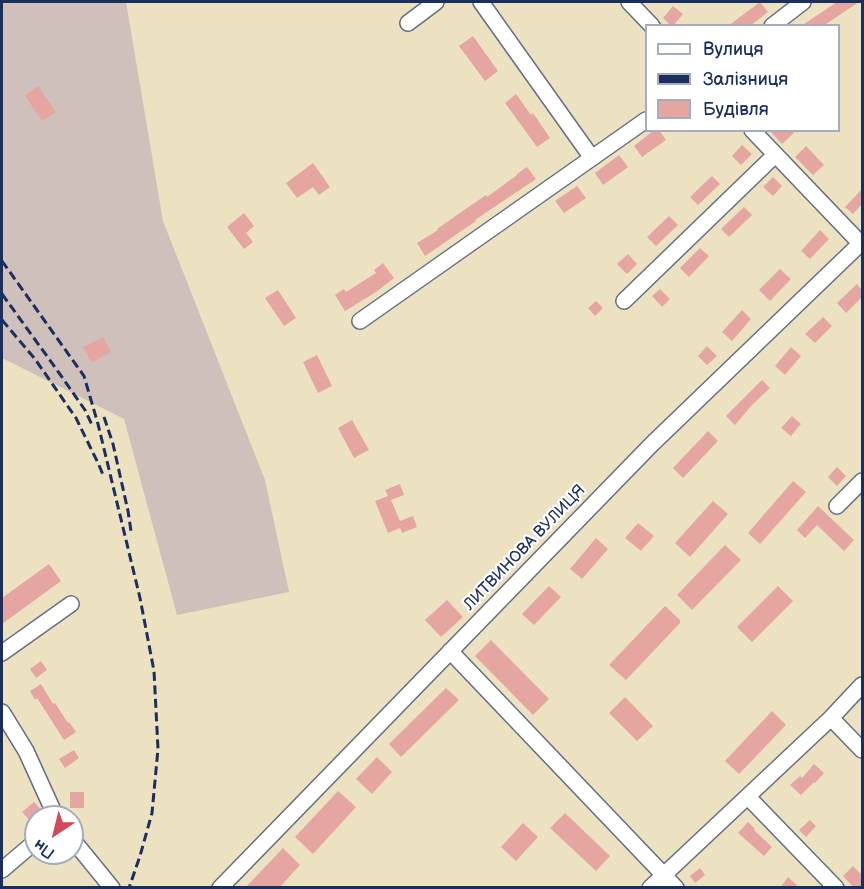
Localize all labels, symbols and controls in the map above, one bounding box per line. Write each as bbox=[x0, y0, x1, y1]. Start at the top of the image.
legend bbox=[645, 24, 840, 132]
text: Вулиця bbox=[703, 39, 764, 60]
text: Залізниця bbox=[703, 69, 788, 90]
text: Будівля bbox=[703, 99, 769, 120]
street label: ЛИТВИНОВА ВУЛИЦЯ bbox=[460, 481, 590, 615]
north arrow bbox=[24, 805, 84, 865]
text: Пн bbox=[30, 835, 59, 862]

